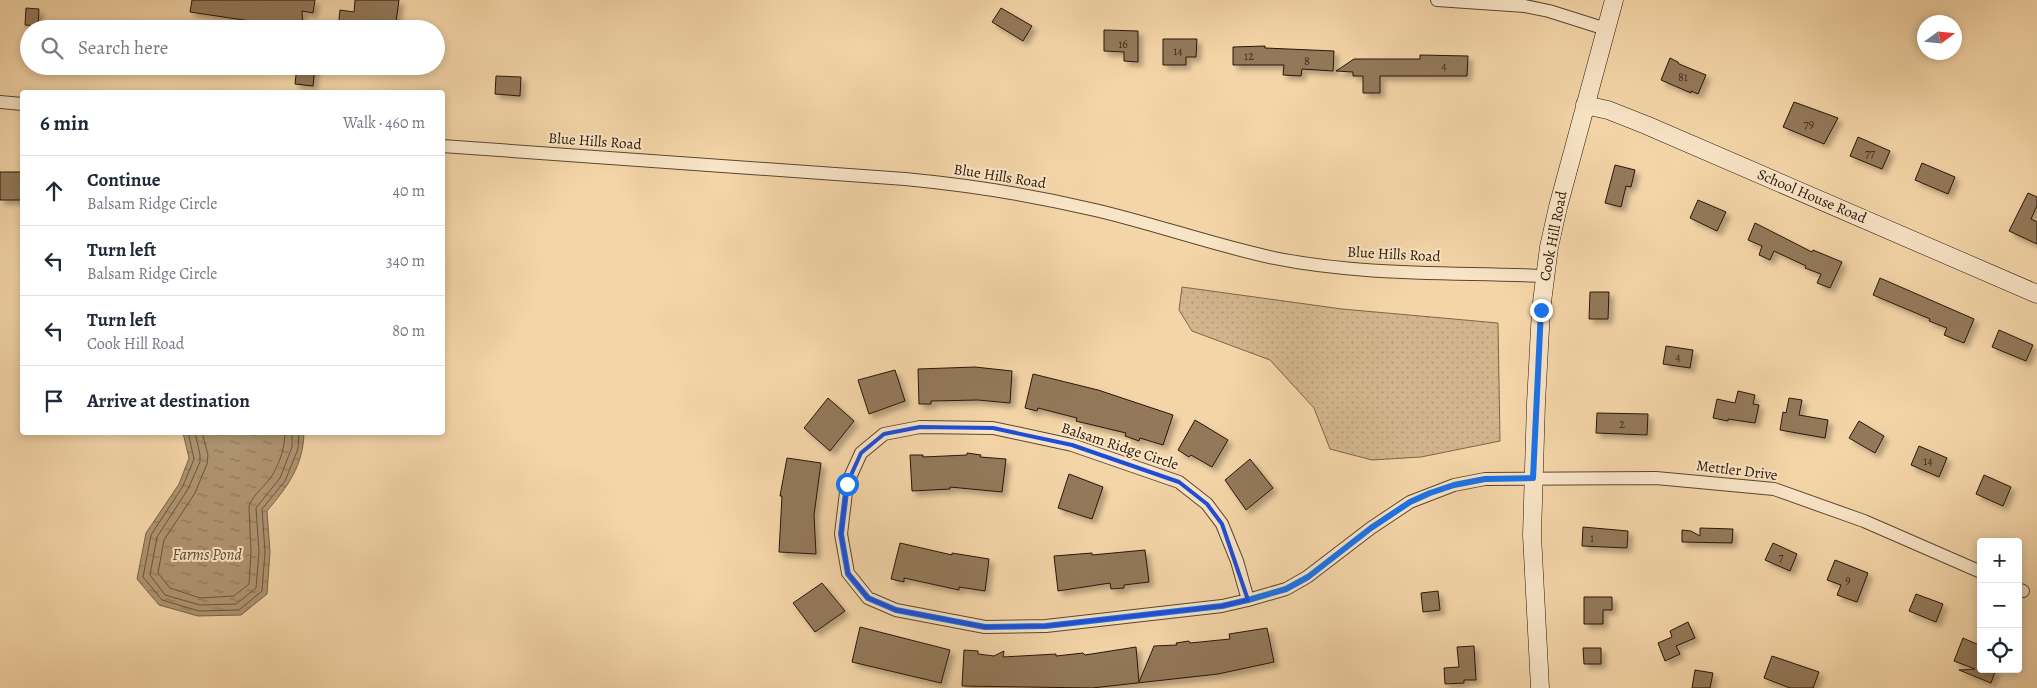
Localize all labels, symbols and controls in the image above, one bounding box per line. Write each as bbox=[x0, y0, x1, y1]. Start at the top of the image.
north arrow bbox=[1917, 15, 1962, 60]
search box bbox=[20, 20, 445, 75]
icon: search bbox=[38, 34, 66, 62]
text: Search here bbox=[78, 35, 168, 61]
house number: 16 bbox=[1118, 36, 1128, 52]
house number: 14 bbox=[1173, 43, 1183, 59]
house number: 12 bbox=[1244, 48, 1254, 64]
house number: 8 bbox=[1304, 53, 1310, 69]
house number: 4 bbox=[1441, 58, 1447, 74]
house number: 81 bbox=[1678, 69, 1688, 85]
text: 6 min bbox=[40, 109, 89, 137]
text: Walk · 460 m bbox=[343, 112, 425, 134]
house number: 79 bbox=[1804, 116, 1814, 132]
street label: Blue Hills Road bbox=[548, 128, 643, 154]
house number: 77 bbox=[1865, 145, 1876, 161]
street label: Blue Hills Road bbox=[952, 159, 1049, 193]
street label: School House Road bbox=[1754, 164, 1871, 228]
text: Continue bbox=[87, 167, 161, 193]
icon: ahead bbox=[40, 177, 68, 205]
text: 40 m bbox=[393, 180, 425, 202]
street label: Cook Hill Road bbox=[1534, 188, 1572, 283]
text: Balsam Ridge Circle bbox=[87, 193, 217, 215]
text: Turn left bbox=[87, 237, 156, 263]
street label: Blue Hills Road bbox=[1347, 242, 1442, 266]
icon: left bbox=[40, 247, 68, 275]
text: 340 m bbox=[386, 250, 425, 272]
text: Balsam Ridge Circle bbox=[87, 263, 217, 285]
route end bbox=[1530, 299, 1553, 322]
text: Turn left bbox=[87, 307, 156, 333]
icon: left bbox=[40, 317, 68, 345]
text: 80 m bbox=[392, 320, 425, 342]
text: Cook Hill Road bbox=[87, 333, 184, 355]
house number: 4 bbox=[1675, 349, 1681, 365]
icon: arrive bbox=[40, 387, 68, 415]
text: Arrive at destination bbox=[87, 388, 250, 414]
house number: 2 bbox=[1619, 416, 1625, 432]
street label: Balsam Ridge Circle bbox=[1059, 418, 1181, 474]
house number: 14 bbox=[1923, 453, 1933, 469]
street label: Mettler Drive bbox=[1695, 455, 1779, 485]
route start bbox=[836, 473, 859, 496]
house number: 1 bbox=[1590, 530, 1594, 546]
map controls bbox=[1977, 538, 2022, 673]
button: + bbox=[1977, 538, 2022, 583]
water label: Farms Pond bbox=[172, 544, 242, 566]
house number: 7 bbox=[1778, 549, 1784, 565]
house number: 9 bbox=[1845, 572, 1851, 588]
button: − bbox=[1977, 583, 2022, 628]
button: locate bbox=[1977, 628, 2022, 673]

